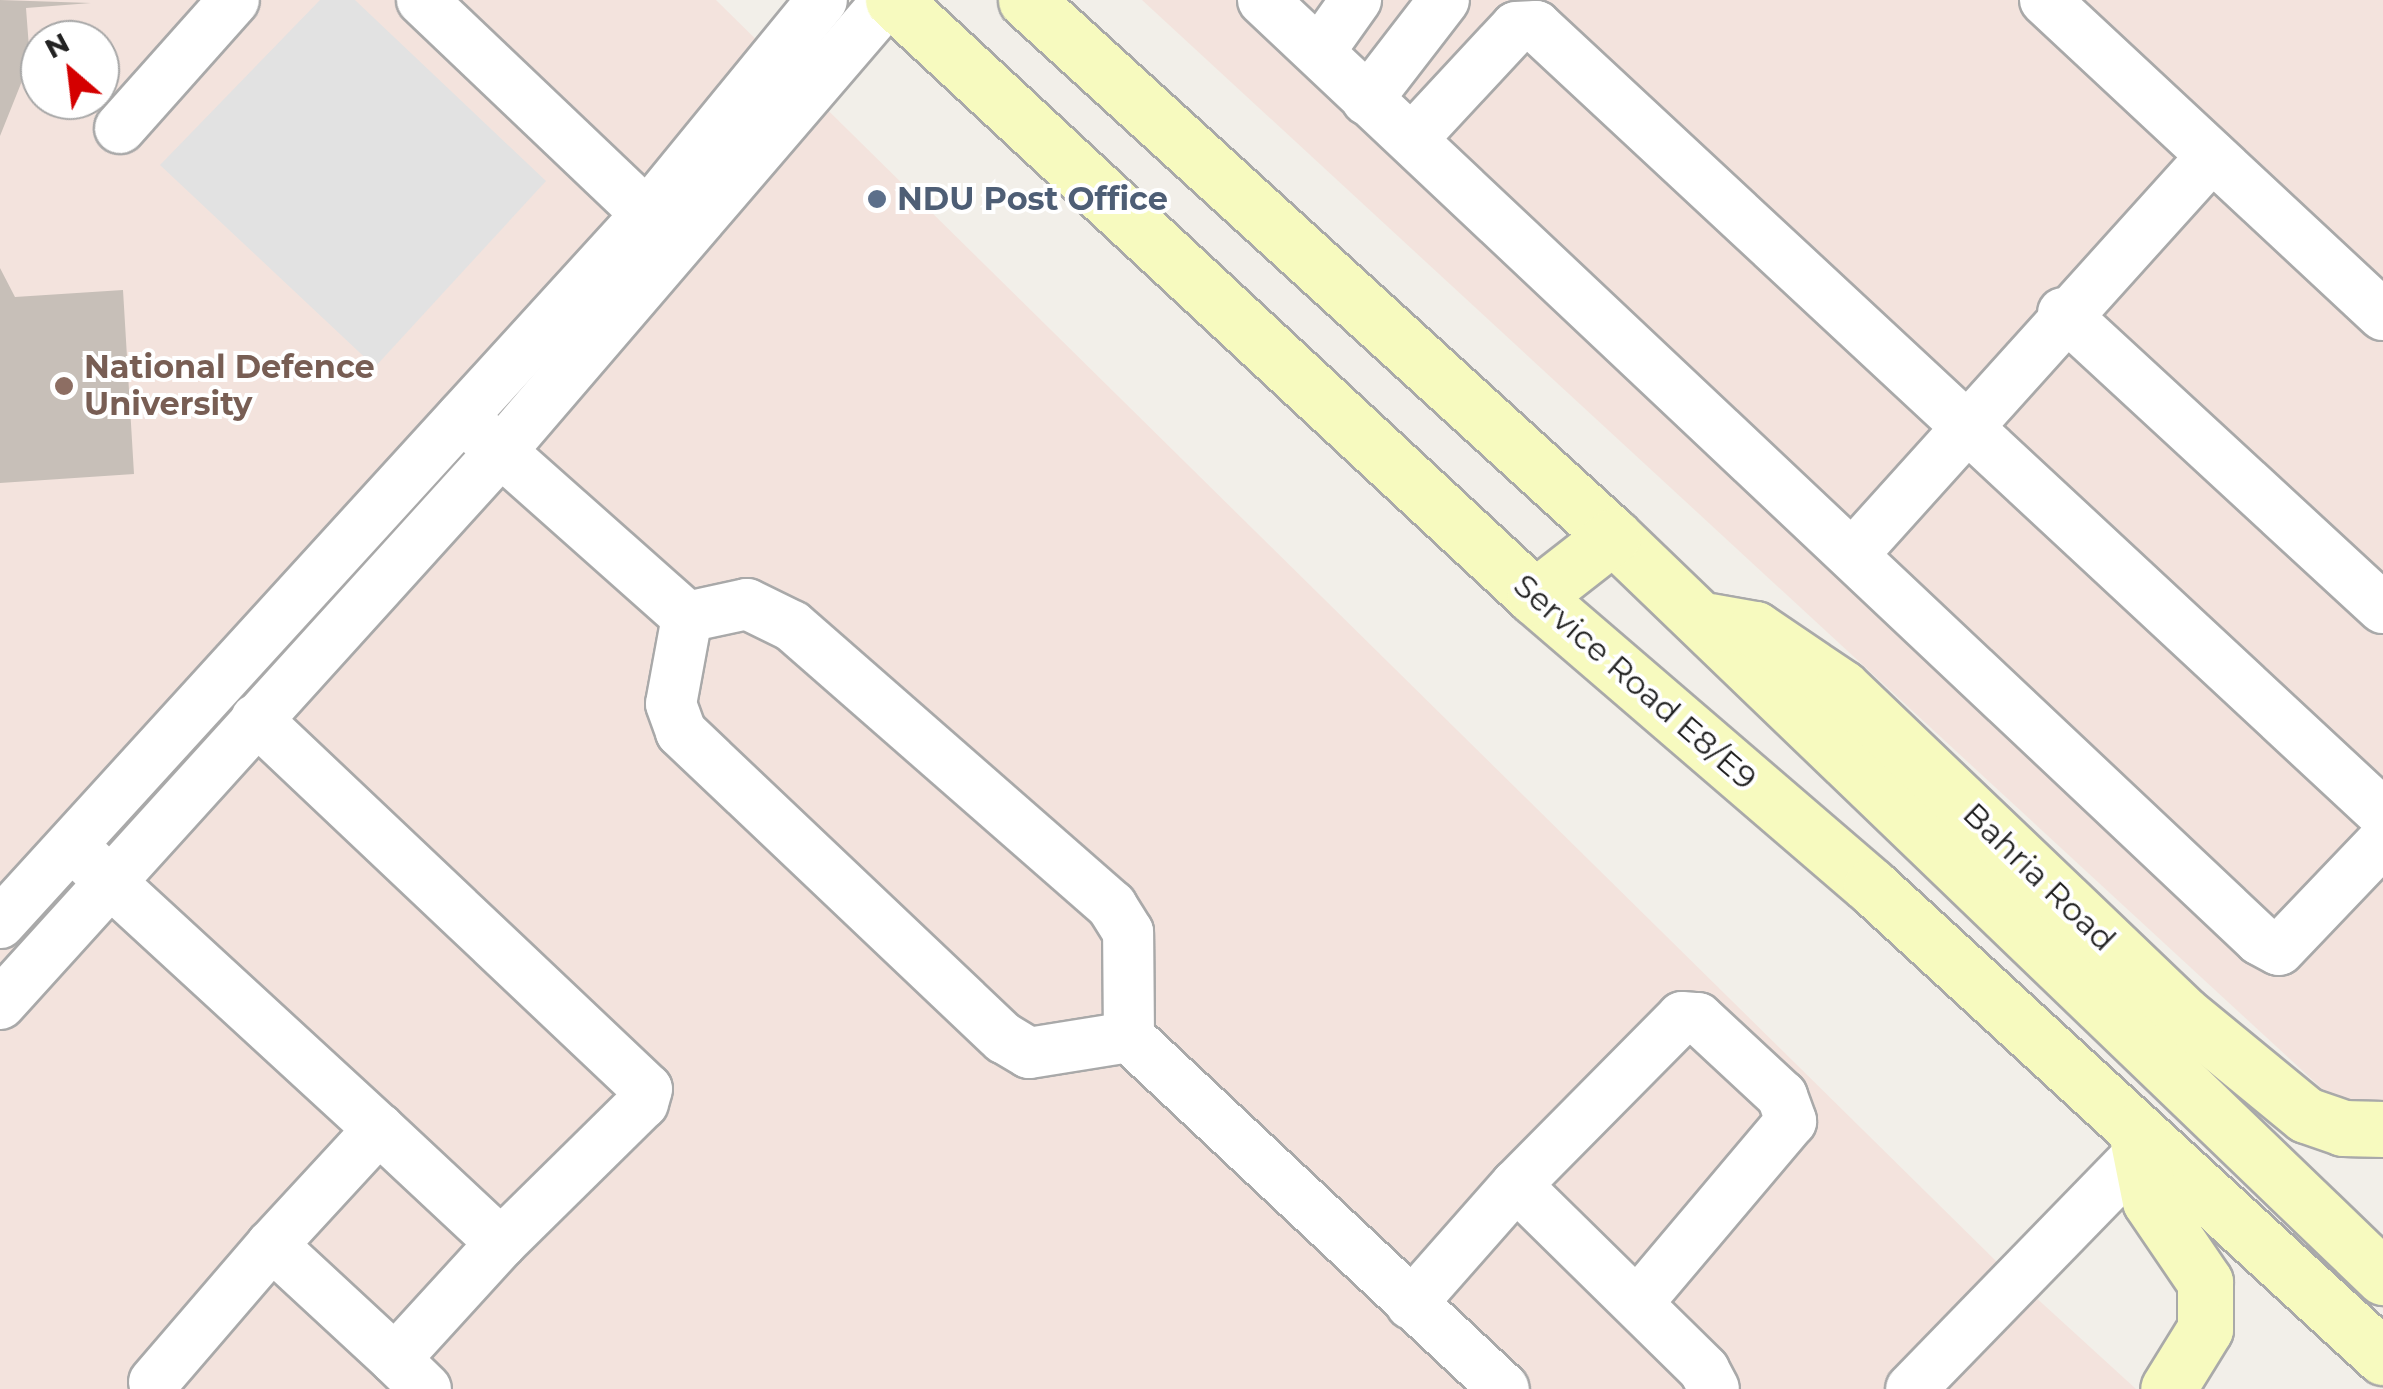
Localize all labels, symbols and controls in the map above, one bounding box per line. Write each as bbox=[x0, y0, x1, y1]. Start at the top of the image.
north arrow bbox=[20, 20, 120, 120]
text: N bbox=[39, 25, 75, 66]
place label: NDU Post Office bbox=[897, 180, 1168, 218]
marker: NDU Post Office bbox=[866, 188, 888, 210]
place label: National Defence University bbox=[84, 349, 375, 424]
marker: National Defence University bbox=[53, 375, 75, 397]
street label: Service Road E8/E9 bbox=[1506, 566, 1764, 798]
street label: Bahria Road bbox=[1955, 795, 2123, 959]

